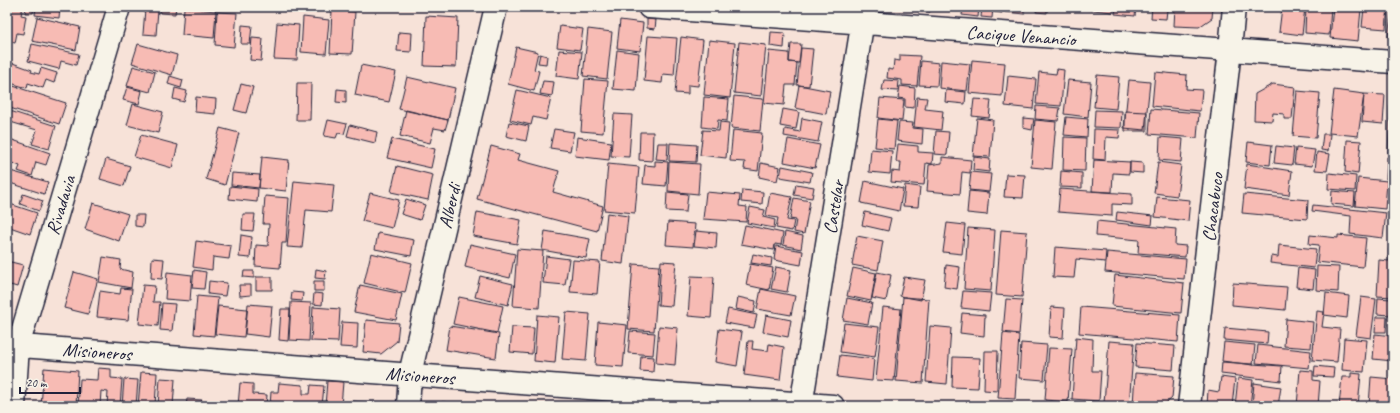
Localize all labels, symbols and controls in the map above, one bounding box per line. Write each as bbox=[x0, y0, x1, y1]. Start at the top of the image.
street label: Cacique Venancio bbox=[966, 20, 1079, 52]
street label: Chacabuco bbox=[1197, 170, 1229, 243]
street label: Rivadavia bbox=[41, 172, 82, 238]
street label: Castelar bbox=[818, 176, 850, 236]
street label: Alberdi bbox=[433, 179, 467, 231]
street label: Misioneros bbox=[62, 338, 135, 367]
street label: Misioneros bbox=[385, 362, 458, 391]
scale bar bbox=[20, 369, 80, 395]
text: 20 m bbox=[26, 375, 48, 391]

